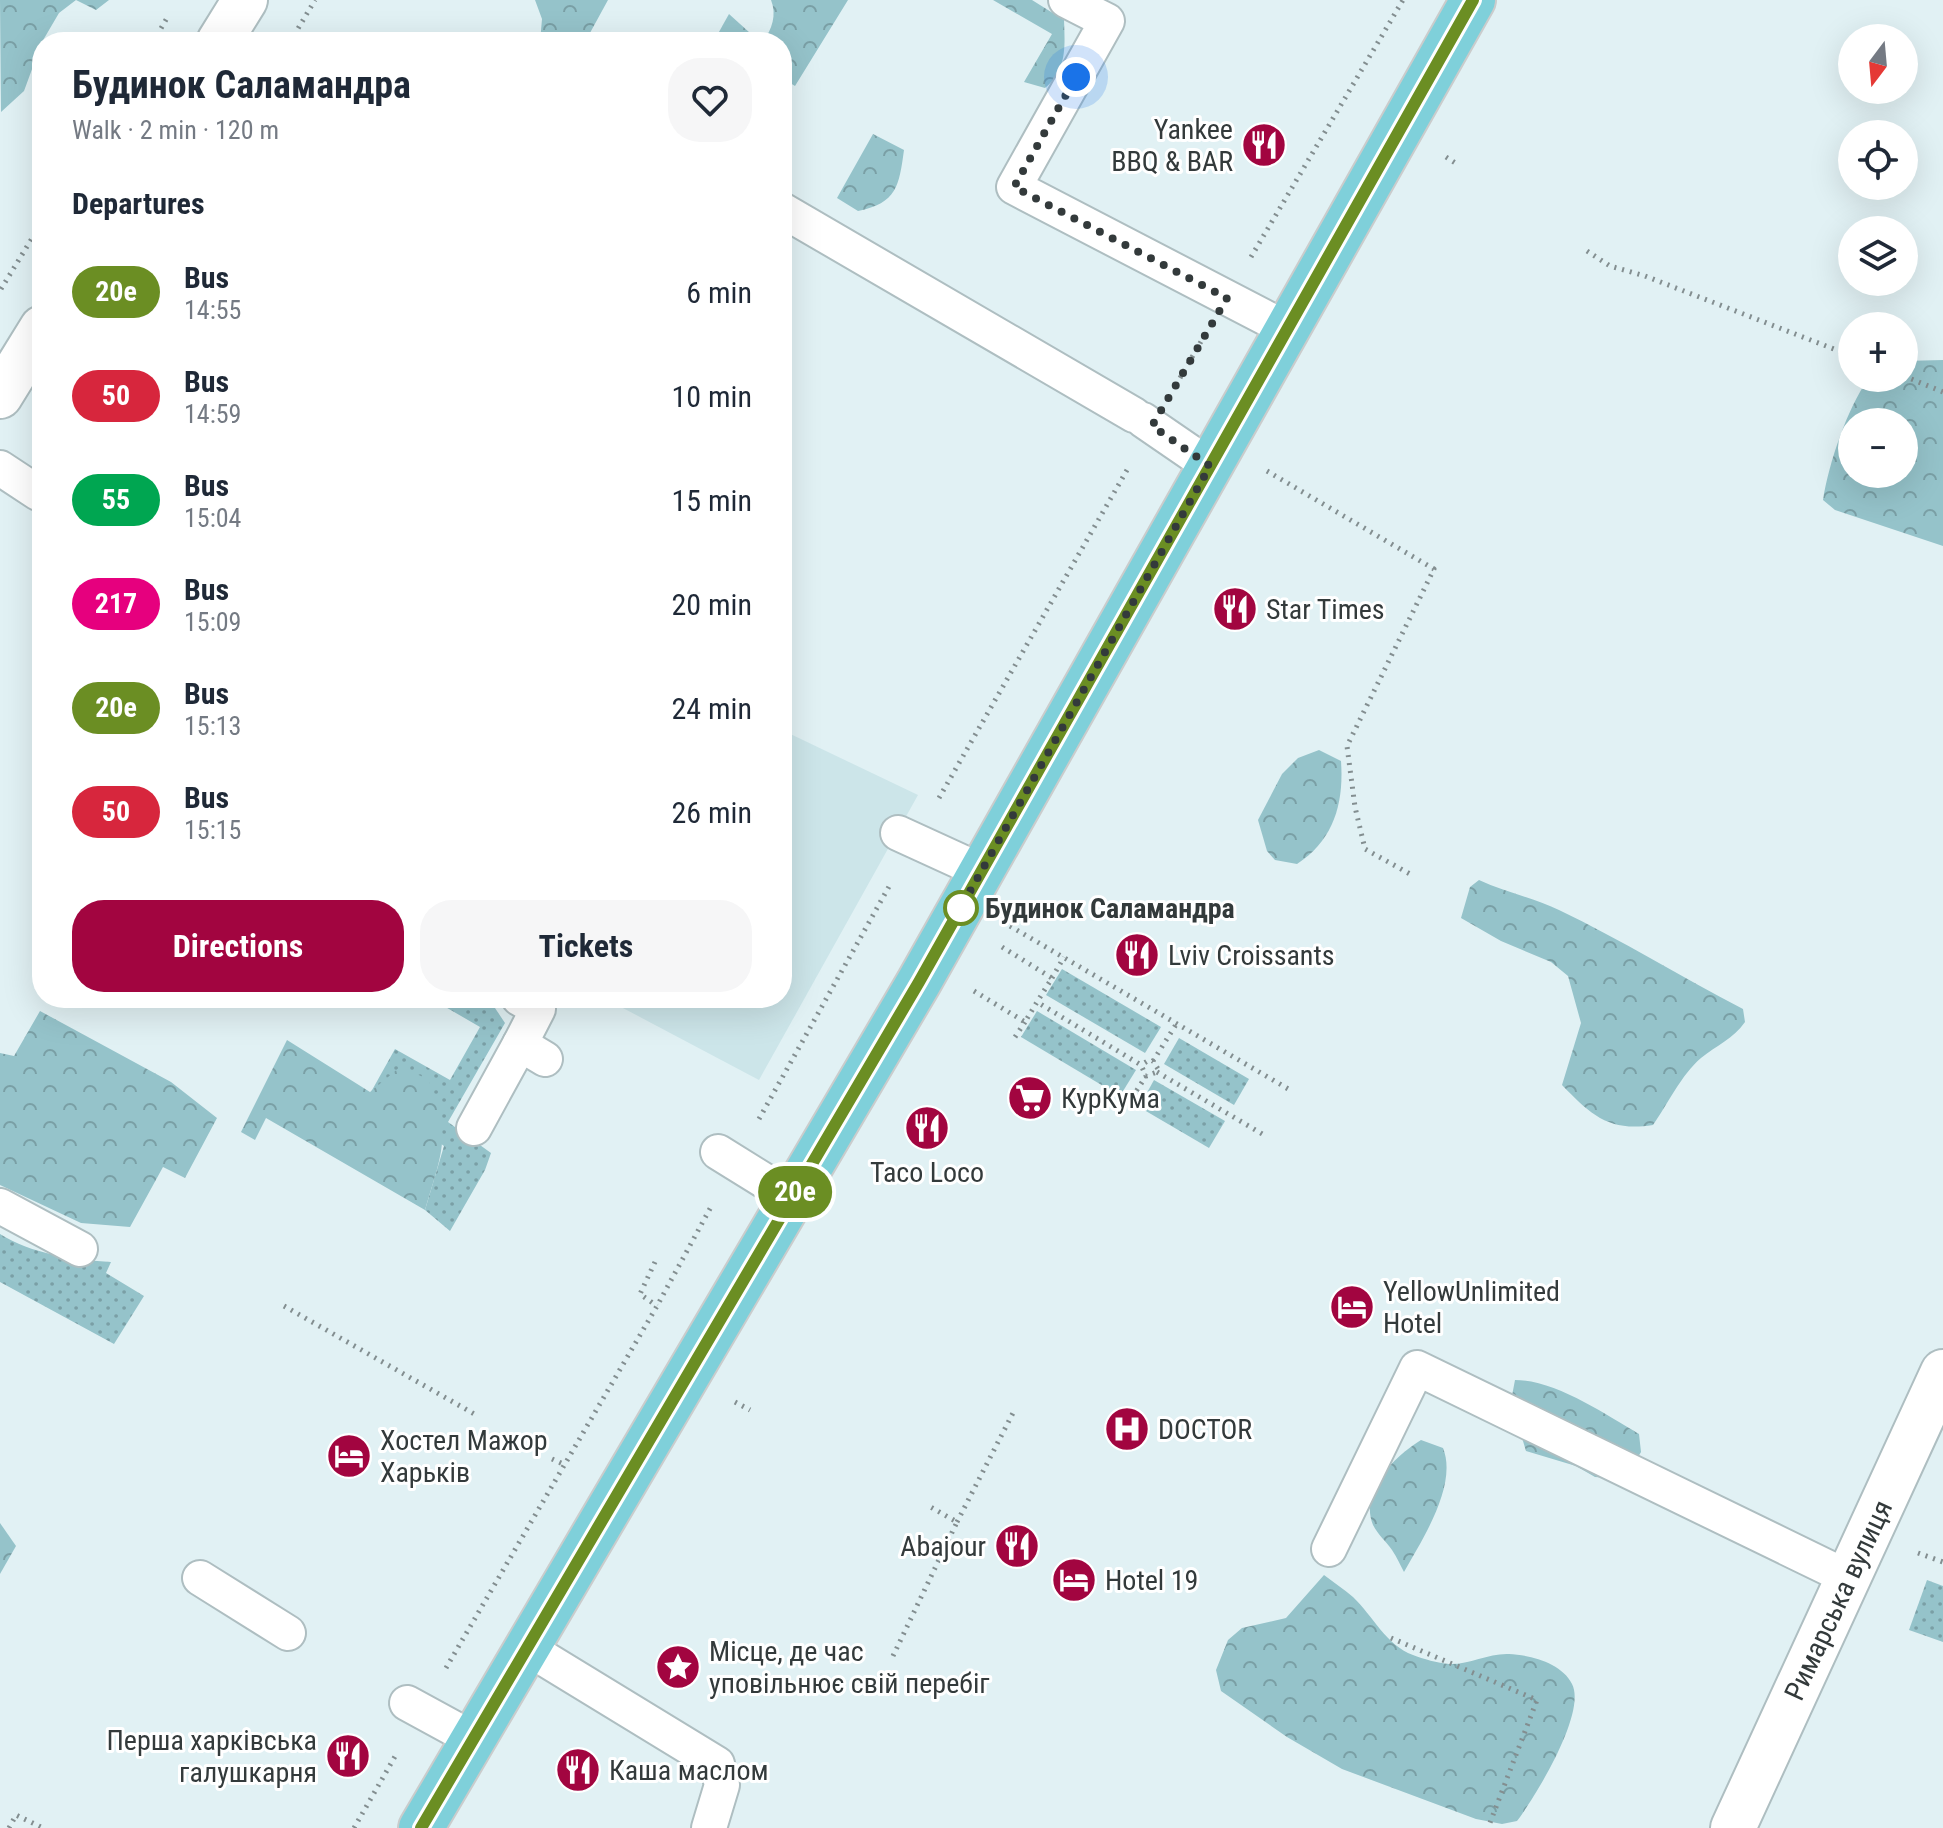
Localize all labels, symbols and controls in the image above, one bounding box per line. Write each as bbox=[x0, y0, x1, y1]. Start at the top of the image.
north arrow bbox=[1838, 24, 1918, 104]
map controls bbox=[1838, 24, 1918, 488]
your location bbox=[1056, 57, 1096, 97]
button: heart bbox=[668, 58, 752, 142]
text: Будинок Саламандра bbox=[72, 63, 411, 107]
place label: Yankee BBQ & BAR bbox=[1111, 113, 1233, 178]
text: Walk · 2 min · 120 m bbox=[72, 115, 279, 145]
button: locate bbox=[1838, 120, 1918, 200]
restaurant icon: Yankee BBQ & BAR bbox=[1240, 121, 1288, 169]
text: Departures bbox=[72, 186, 205, 221]
button: layers bbox=[1838, 216, 1918, 296]
text: Bus bbox=[184, 260, 229, 295]
text: 20е bbox=[95, 275, 137, 308]
text: 6 min bbox=[686, 275, 752, 310]
text: 14:55 bbox=[184, 295, 241, 325]
button: + bbox=[1838, 312, 1918, 392]
text: Bus bbox=[184, 364, 229, 399]
text: 50 bbox=[102, 379, 130, 412]
text: 10 min bbox=[671, 379, 752, 414]
text: 14:59 bbox=[184, 399, 241, 429]
button: − bbox=[1838, 408, 1918, 488]
text: Bus bbox=[184, 468, 229, 503]
text: 55 bbox=[102, 483, 130, 516]
text: 15 min bbox=[671, 483, 752, 518]
text: 15:04 bbox=[184, 503, 241, 533]
text: Bus bbox=[184, 572, 229, 607]
restaurant icon: Star Times bbox=[1211, 585, 1259, 633]
text: 217 bbox=[95, 587, 137, 620]
text: 20 min bbox=[671, 587, 752, 622]
place label: Star Times bbox=[1266, 593, 1385, 626]
text: 15:09 bbox=[184, 607, 241, 637]
text: Bus bbox=[184, 676, 229, 711]
text: 20е bbox=[95, 691, 137, 724]
text: 24 min bbox=[671, 691, 752, 726]
text: 15:13 bbox=[184, 711, 241, 741]
text: Bus bbox=[184, 780, 229, 815]
text: 50 bbox=[102, 795, 130, 828]
text: 26 min bbox=[671, 795, 752, 830]
text: 15:15 bbox=[184, 815, 241, 845]
marker: Будинок Саламандра bbox=[944, 891, 978, 925]
place label: Будинок Саламандра bbox=[985, 892, 1235, 925]
button: Directions bbox=[72, 900, 404, 992]
button: Tickets bbox=[420, 900, 752, 992]
restaurant icon: Lviv Croissants bbox=[1113, 931, 1161, 979]
place label: Lviv Croissants bbox=[1168, 939, 1334, 972]
supermarket icon: КурКума bbox=[1006, 1074, 1054, 1122]
place label: КурКума bbox=[1061, 1082, 1160, 1115]
restaurant icon: Taco Loco bbox=[903, 1104, 951, 1152]
place label: Taco Loco bbox=[870, 1156, 984, 1189]
line badge: 20е bbox=[749, 1166, 841, 1218]
text: 20е bbox=[774, 1175, 816, 1208]
place label: YellowUnlimited Hotel bbox=[1383, 1275, 1560, 1340]
hotel icon: YellowUnlimited Hotel bbox=[1328, 1283, 1376, 1331]
hospital icon: DOCTOR bbox=[1103, 1405, 1151, 1453]
place label: DOCTOR bbox=[1158, 1413, 1252, 1446]
place label: Хостел Мажор Харьків bbox=[380, 1424, 548, 1489]
hotel icon: Хостел Мажор Харьків bbox=[325, 1432, 373, 1480]
street label: Римарська вулиця bbox=[1778, 1495, 1899, 1705]
restaurant icon: Abajour bbox=[993, 1522, 1041, 1570]
place label: Abajour bbox=[900, 1530, 986, 1563]
hotel icon: Hotel 19 bbox=[1050, 1556, 1098, 1604]
place label: Hotel 19 bbox=[1105, 1564, 1198, 1597]
place label: Місце, де час уповільнює свій перебіг bbox=[709, 1635, 990, 1700]
place icon: Місце, де час уповільнює свій перебіг bbox=[654, 1643, 702, 1691]
place label: Перша харківська галушкарня bbox=[106, 1724, 317, 1789]
restaurant icon: Перша харківська галушкарня bbox=[324, 1732, 372, 1780]
restaurant icon: Каша маслом bbox=[554, 1746, 602, 1794]
place label: Каша маслом bbox=[609, 1754, 769, 1787]

